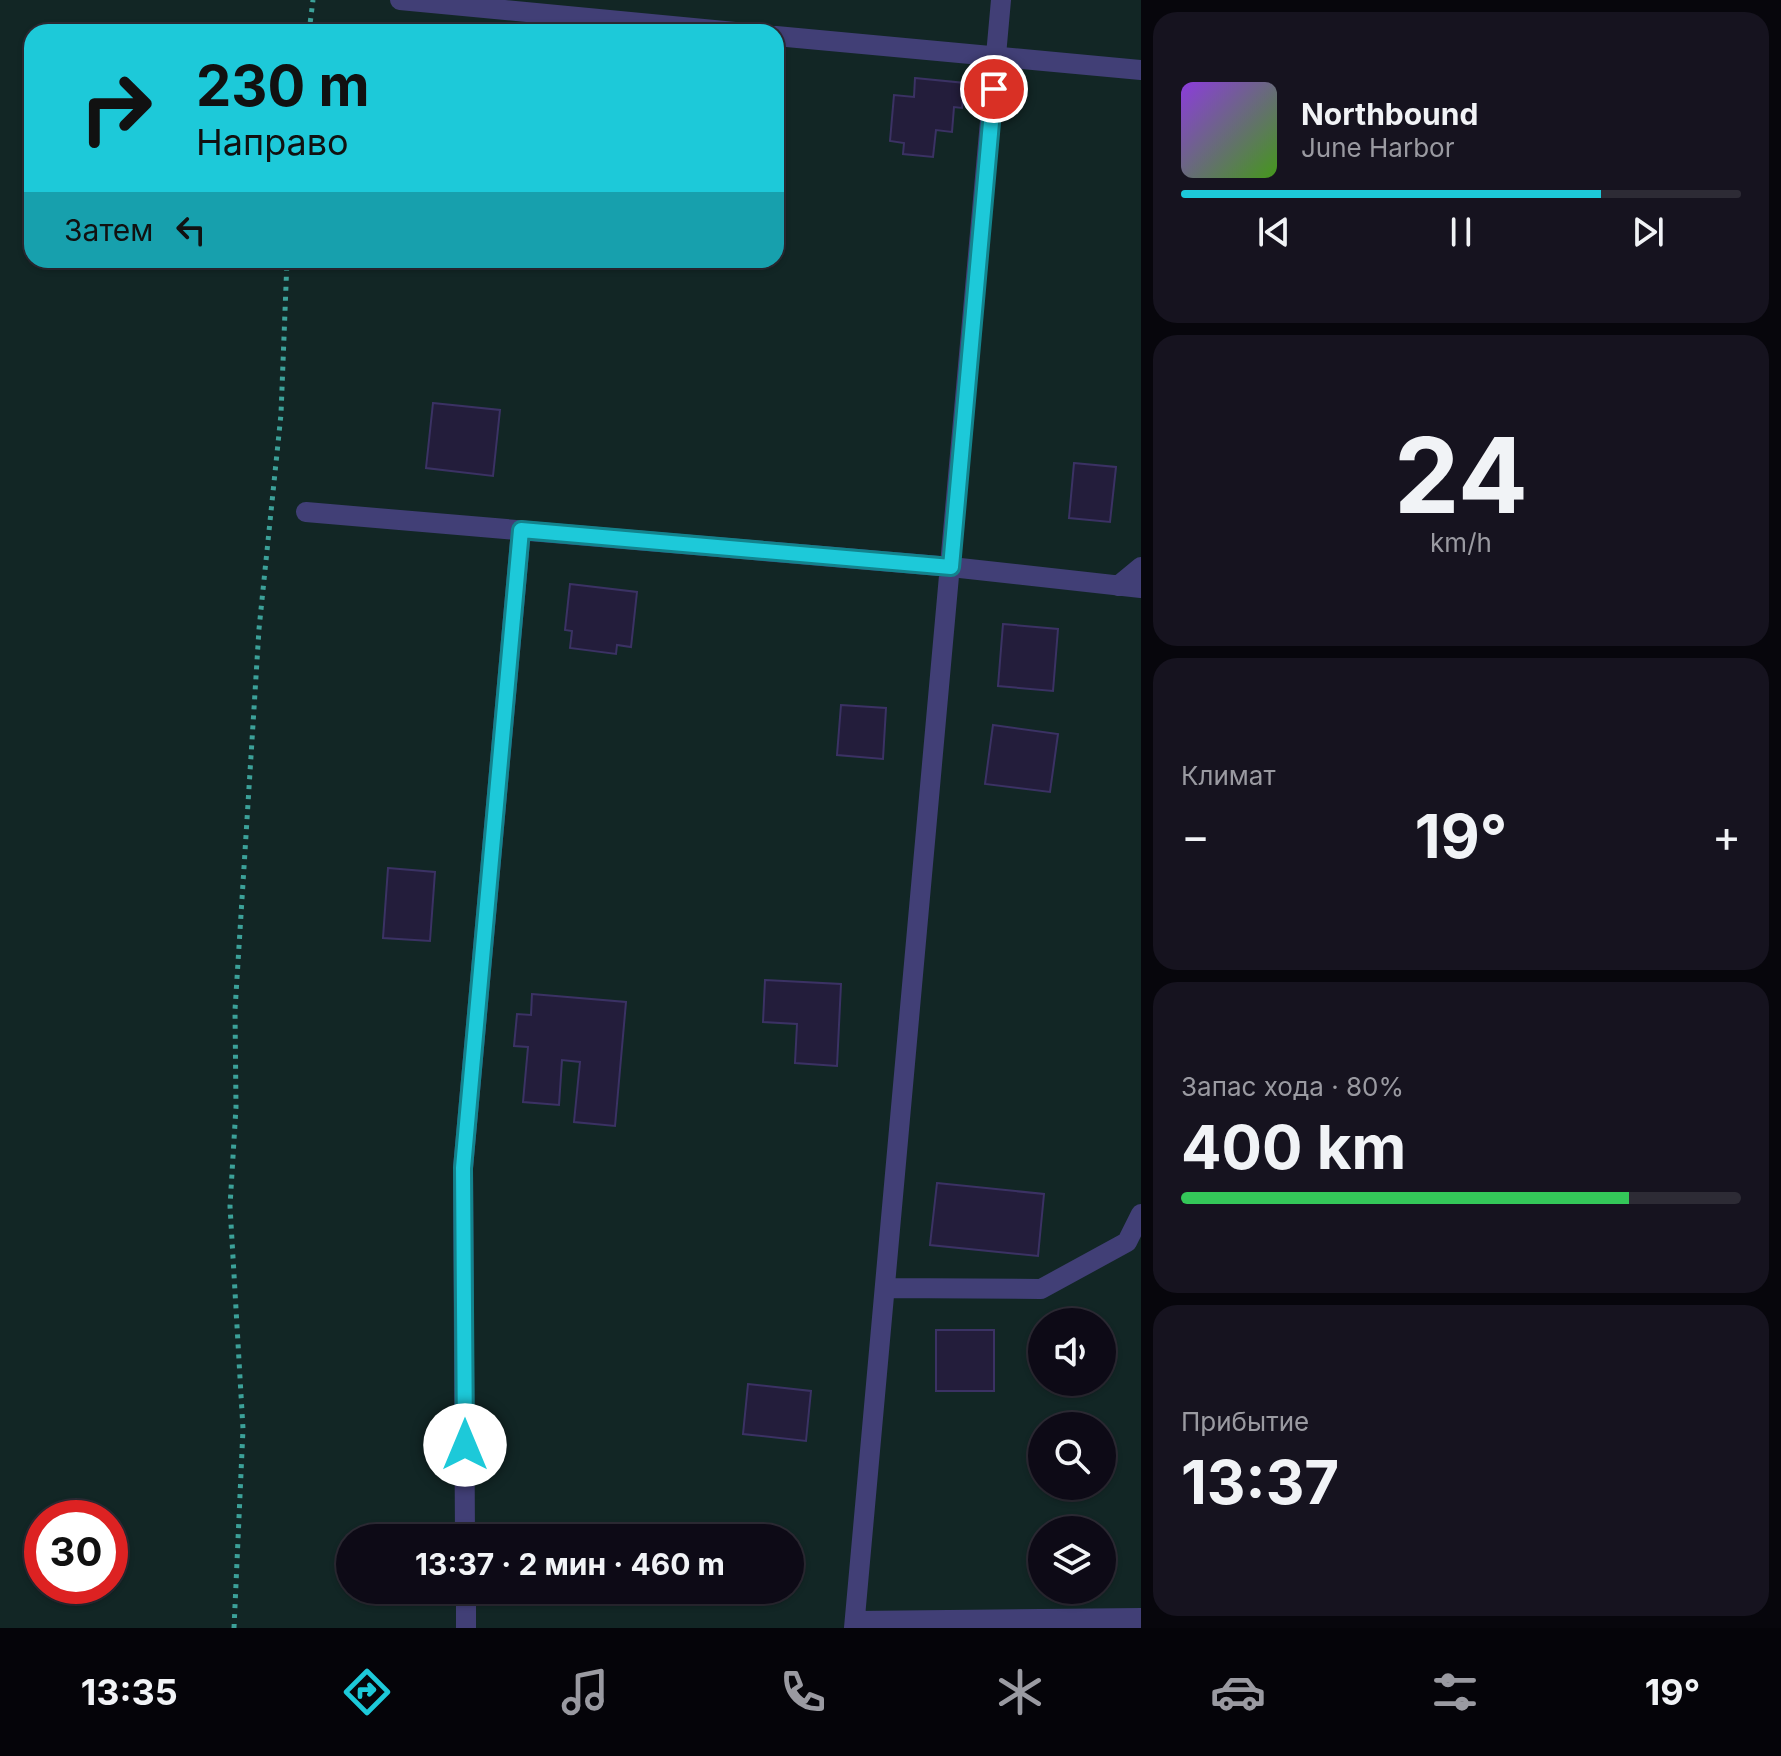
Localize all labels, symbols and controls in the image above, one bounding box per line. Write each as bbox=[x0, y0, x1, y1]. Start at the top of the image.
text: 230 m bbox=[196, 52, 370, 120]
pin bbox=[960, 55, 1028, 123]
icon: right bbox=[64, 56, 168, 160]
icon: arrive bbox=[972, 67, 1016, 111]
text: Northbound bbox=[1301, 96, 1478, 132]
text: Направо bbox=[196, 120, 349, 164]
text: June Harbor bbox=[1301, 132, 1454, 163]
icon: left bbox=[169, 208, 213, 252]
icon: previous bbox=[1252, 210, 1296, 254]
icon: pause bbox=[1439, 210, 1483, 254]
icon: next bbox=[1626, 210, 1670, 254]
text: Затем bbox=[64, 212, 153, 248]
text: 24 bbox=[1394, 412, 1528, 538]
text: km/h bbox=[1430, 527, 1492, 558]
text: Климат bbox=[1181, 760, 1276, 791]
text: 19° bbox=[1415, 800, 1507, 872]
text: − bbox=[1181, 809, 1210, 863]
text: + bbox=[1712, 809, 1741, 863]
text: Запас хода · 80% bbox=[1181, 1071, 1404, 1102]
text: 400 km bbox=[1181, 1111, 1406, 1183]
map controls bbox=[1028, 1308, 1116, 1604]
button: sound bbox=[1028, 1308, 1116, 1396]
position arrow bbox=[423, 1403, 507, 1487]
text: Прибытие bbox=[1181, 1406, 1309, 1437]
button: search bbox=[1028, 1412, 1116, 1500]
text: 13:37 bbox=[1181, 1446, 1339, 1518]
speed limit sign: 30 bbox=[24, 1500, 128, 1604]
button: layers bbox=[1028, 1516, 1116, 1604]
text: 13:37 · 2 мин · 460 m bbox=[415, 1546, 725, 1582]
icon: directions bbox=[339, 1664, 395, 1720]
icon: music bbox=[557, 1664, 613, 1720]
icon: phone bbox=[775, 1664, 831, 1720]
icon: climate bbox=[992, 1664, 1048, 1720]
icon: car bbox=[1210, 1664, 1266, 1720]
icon: filters bbox=[1427, 1664, 1483, 1720]
text: 13:35 bbox=[81, 1670, 178, 1714]
text: 19° bbox=[1645, 1670, 1700, 1714]

